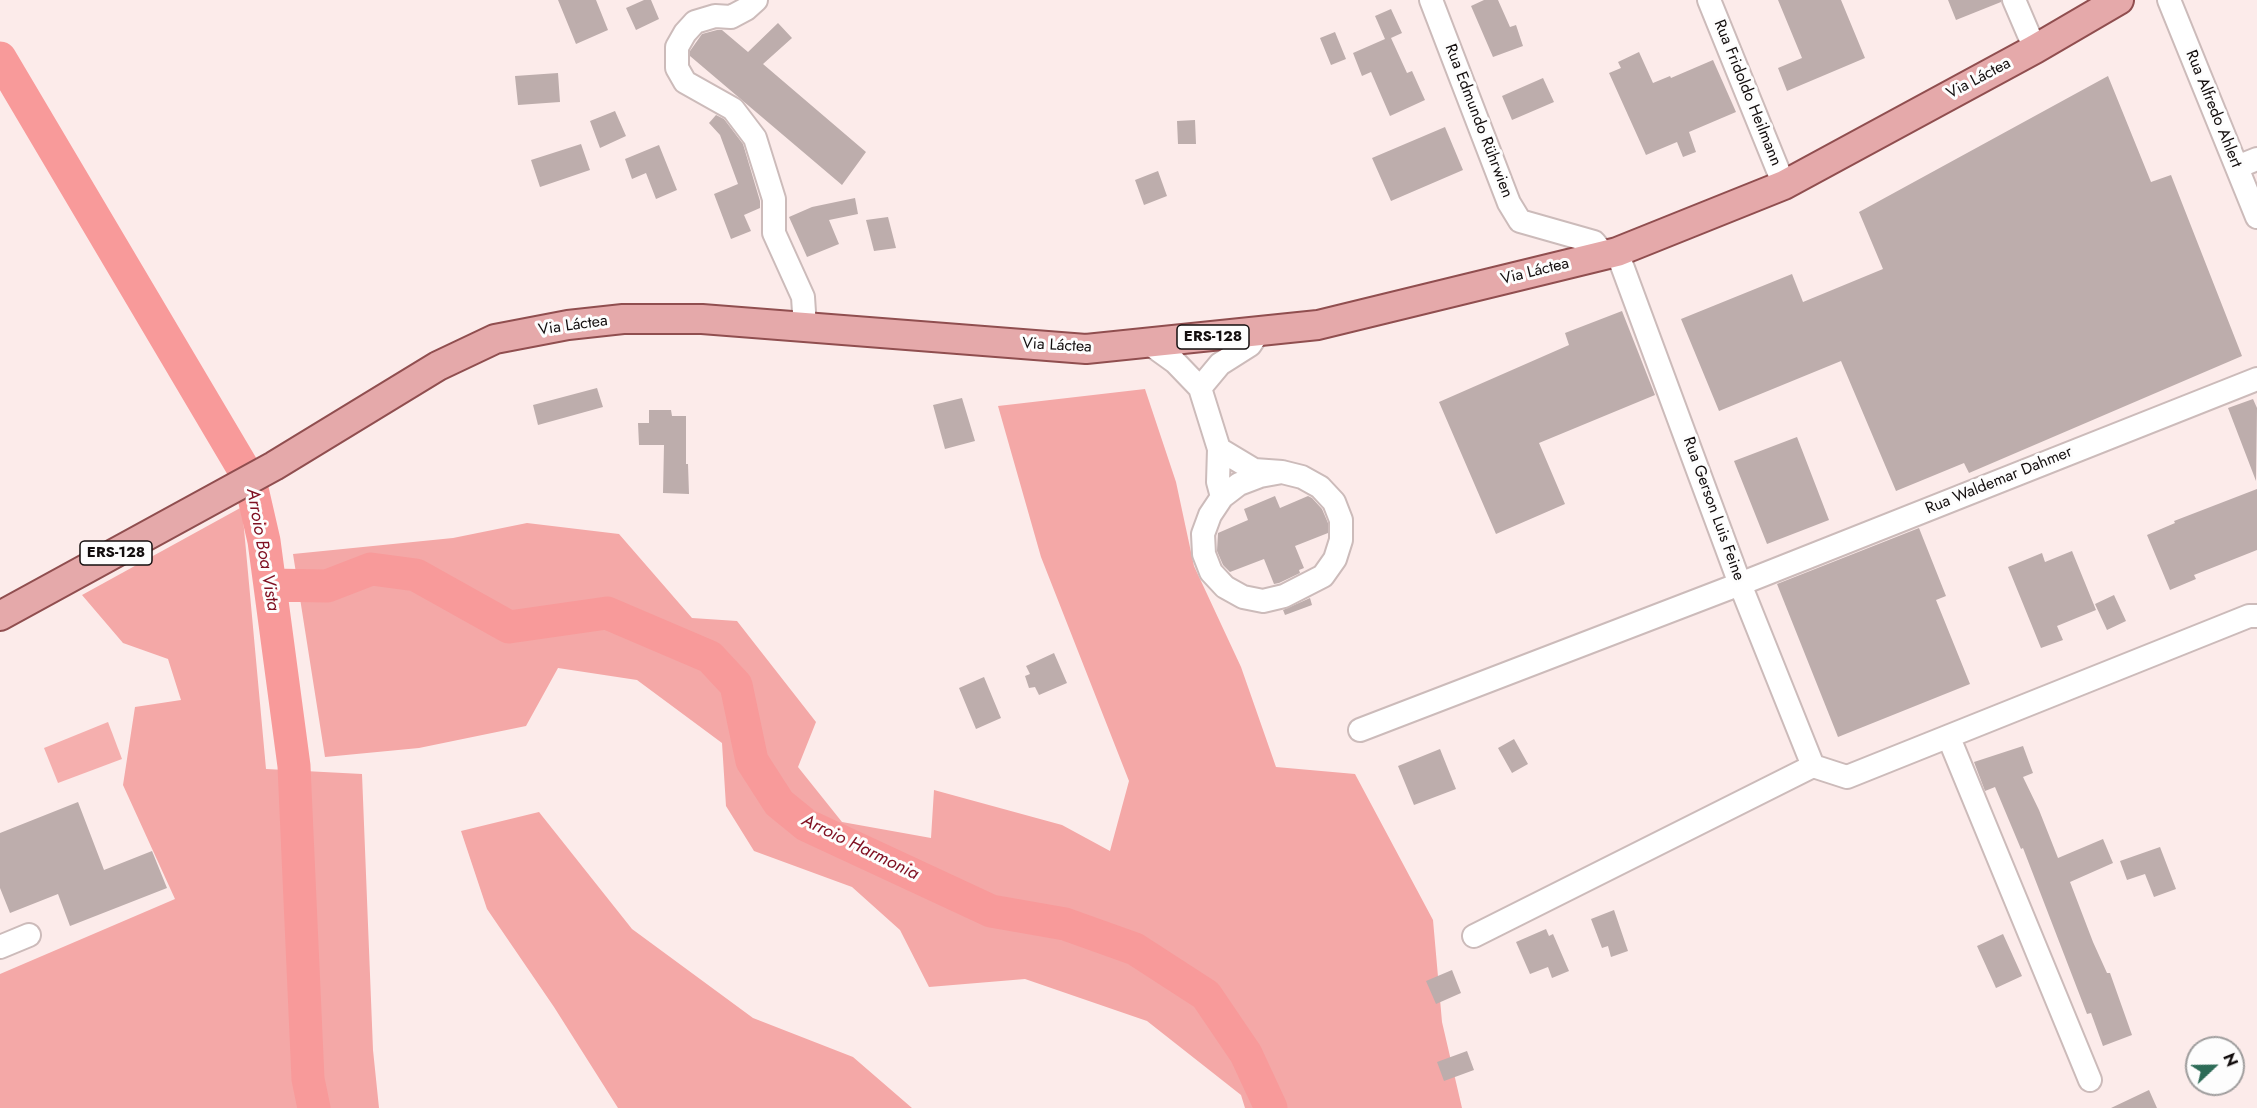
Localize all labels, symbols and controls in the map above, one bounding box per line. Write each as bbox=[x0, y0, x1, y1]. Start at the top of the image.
street label: Rua Fridoldo Heilmann bbox=[1709, 17, 1785, 169]
street label: Rua Edmundo Rührwien bbox=[1440, 41, 1516, 201]
street label: Rua Alfredo Ahlert bbox=[2181, 47, 2245, 171]
street label: Via Láctea bbox=[1944, 54, 2014, 104]
street label: Via Láctea bbox=[1499, 254, 1571, 290]
street label: Via Láctea bbox=[537, 312, 609, 340]
road number: ERS-128 bbox=[1177, 325, 1249, 349]
street label: Via Láctea bbox=[1022, 335, 1092, 357]
street label: Rua Gerson Luis Feine bbox=[1678, 434, 1748, 584]
street label: Rua Waldemar Dahmer bbox=[1923, 443, 2075, 519]
water label: Arroio Boa Vista bbox=[241, 487, 283, 613]
road number: ERS-128 bbox=[80, 541, 152, 565]
water label: Arroio Harmonia bbox=[798, 810, 922, 886]
north arrow bbox=[2185, 1036, 2245, 1096]
text: N bbox=[2217, 1050, 2243, 1070]

